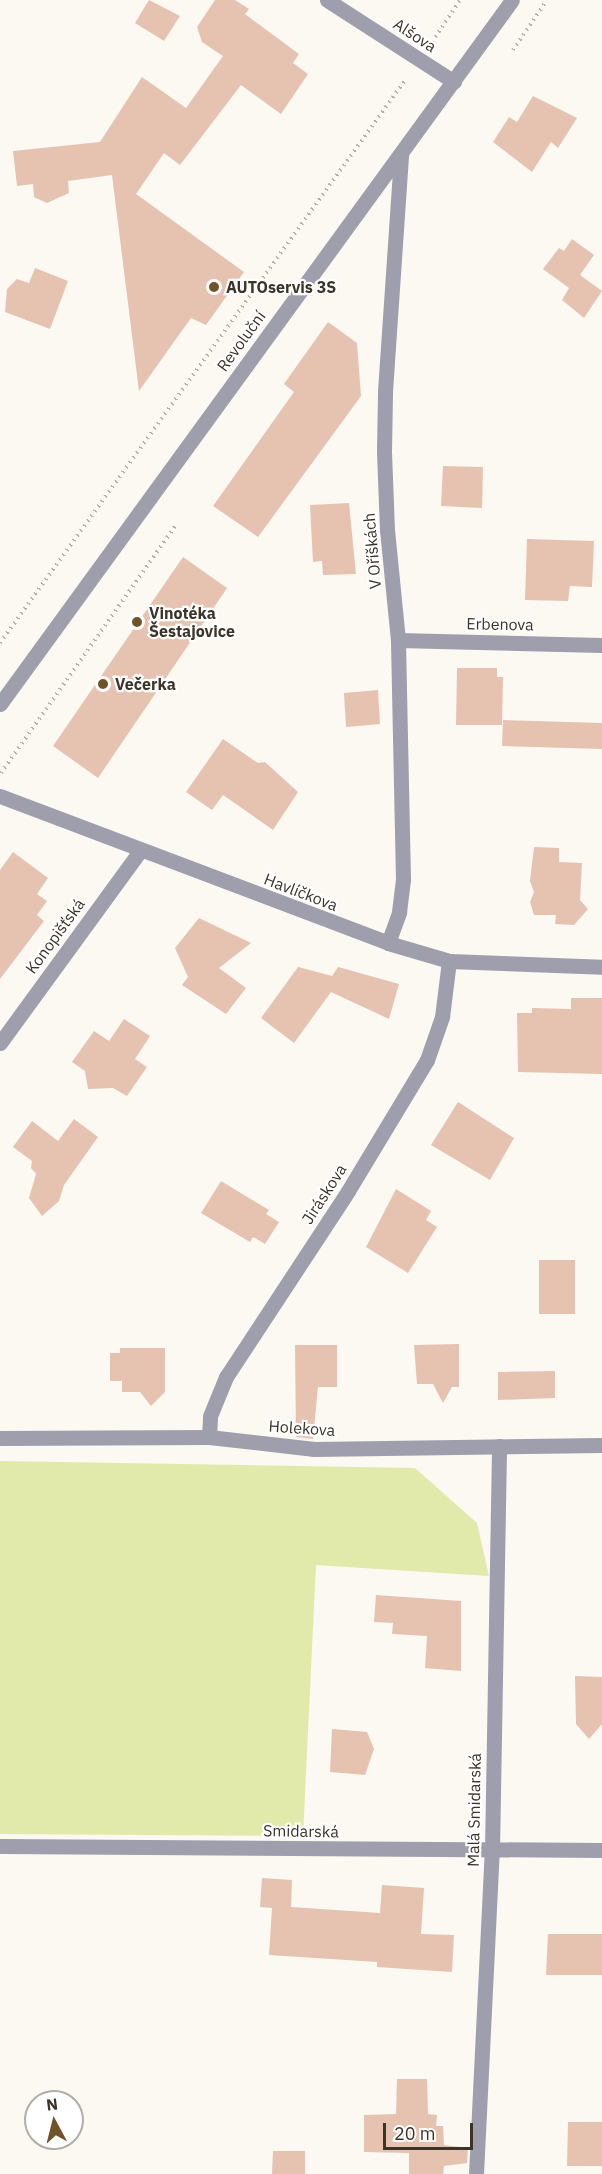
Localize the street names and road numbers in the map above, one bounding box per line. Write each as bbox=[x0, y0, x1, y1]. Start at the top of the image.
street label: Alšova bbox=[390, 14, 440, 56]
street label: Revoluční bbox=[213, 307, 269, 375]
street label: V Oříškách bbox=[359, 512, 385, 590]
street label: Erbenova bbox=[466, 614, 534, 634]
street label: Havlíčkova bbox=[261, 869, 341, 915]
street label: Konopišťská bbox=[21, 895, 89, 977]
street label: Jiráskova bbox=[298, 1160, 350, 1228]
street label: Holekova bbox=[268, 1416, 336, 1440]
street label: Malá Smidarská bbox=[463, 1753, 485, 1867]
street label: Smidarská bbox=[263, 1821, 339, 1841]

